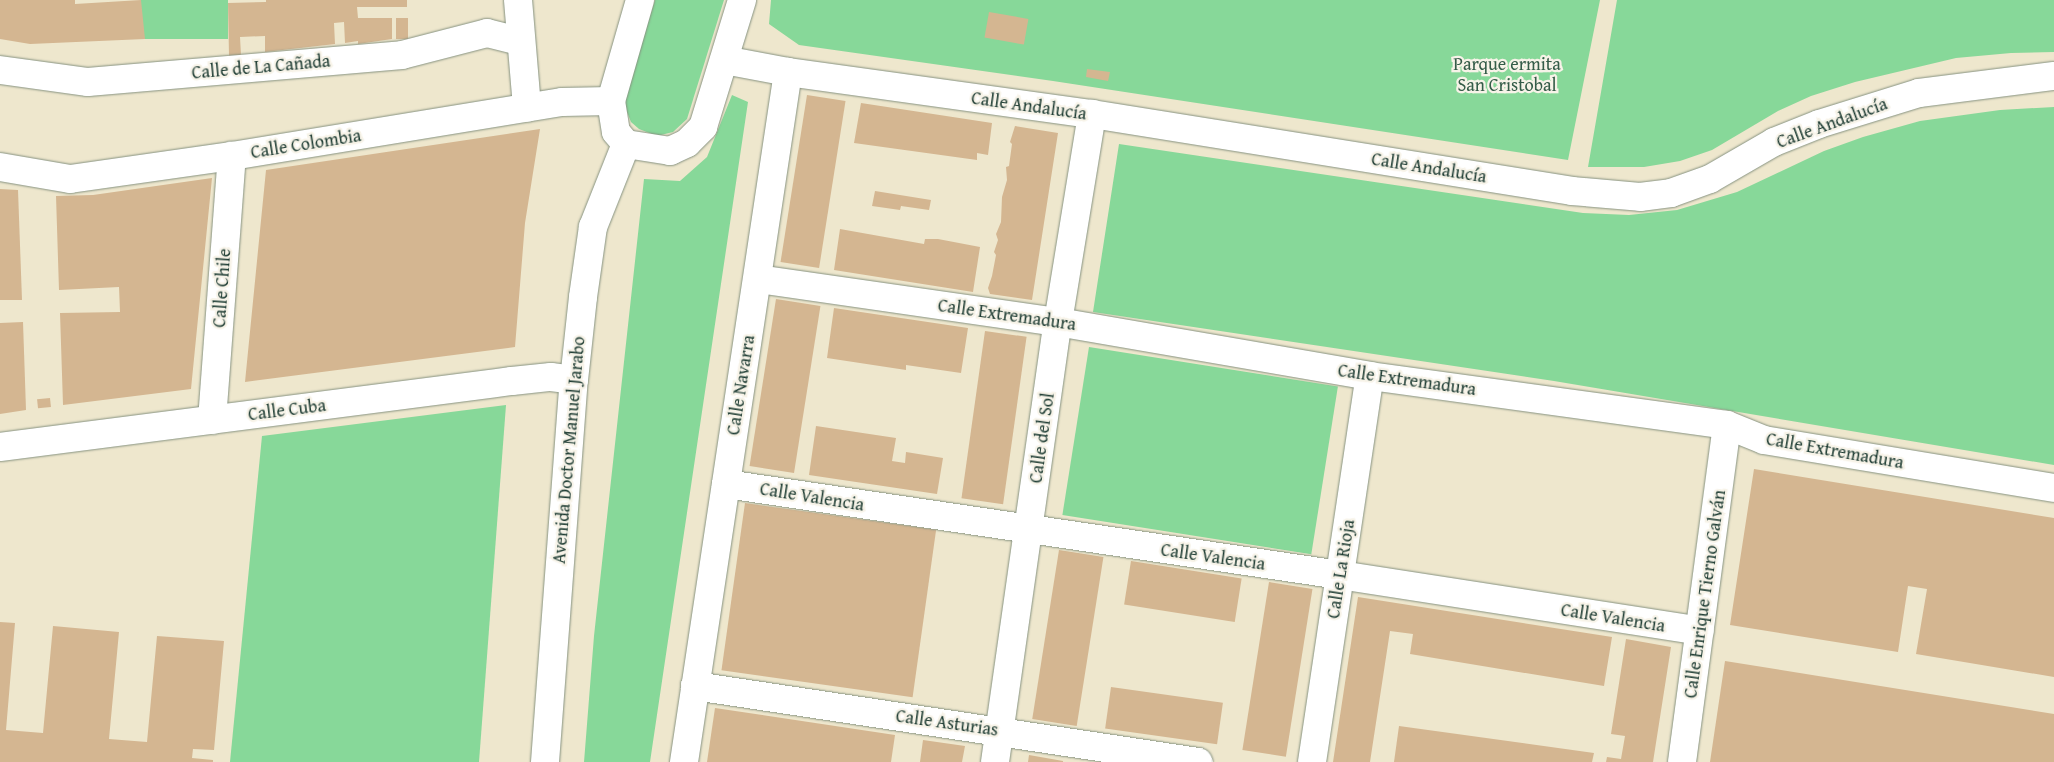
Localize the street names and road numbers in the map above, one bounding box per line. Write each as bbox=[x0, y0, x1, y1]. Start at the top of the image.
street label: Calle de La Cañada bbox=[191, 50, 331, 84]
street label: Calle Andalucía bbox=[970, 87, 1088, 125]
street label: Calle Andalucía bbox=[1774, 93, 1890, 153]
street label: Calle Colombia bbox=[249, 125, 363, 163]
street label: Calle Andalucía bbox=[1370, 148, 1488, 188]
street label: Calle Chile bbox=[208, 248, 236, 328]
street label: Calle Extremadura bbox=[937, 295, 1077, 335]
street label: Calle Navarra bbox=[722, 333, 760, 437]
street label: Avenida Doctor Manuel Jarabo bbox=[548, 335, 590, 565]
street label: Calle Extremadura bbox=[1337, 360, 1477, 400]
street label: Calle del Sol bbox=[1025, 391, 1059, 485]
street label: Calle Cuba bbox=[247, 395, 327, 425]
street label: Calle Extremadura bbox=[1765, 428, 1905, 474]
street label: Calle Valencia bbox=[758, 478, 866, 516]
street label: Calle Enrique Tierno Galván bbox=[1680, 488, 1730, 700]
street label: Calle La Rioja bbox=[1323, 518, 1359, 620]
street label: Calle Valencia bbox=[1159, 539, 1267, 575]
street label: Calle Valencia bbox=[1559, 599, 1667, 637]
street label: Calle Asturias bbox=[894, 705, 1000, 741]

